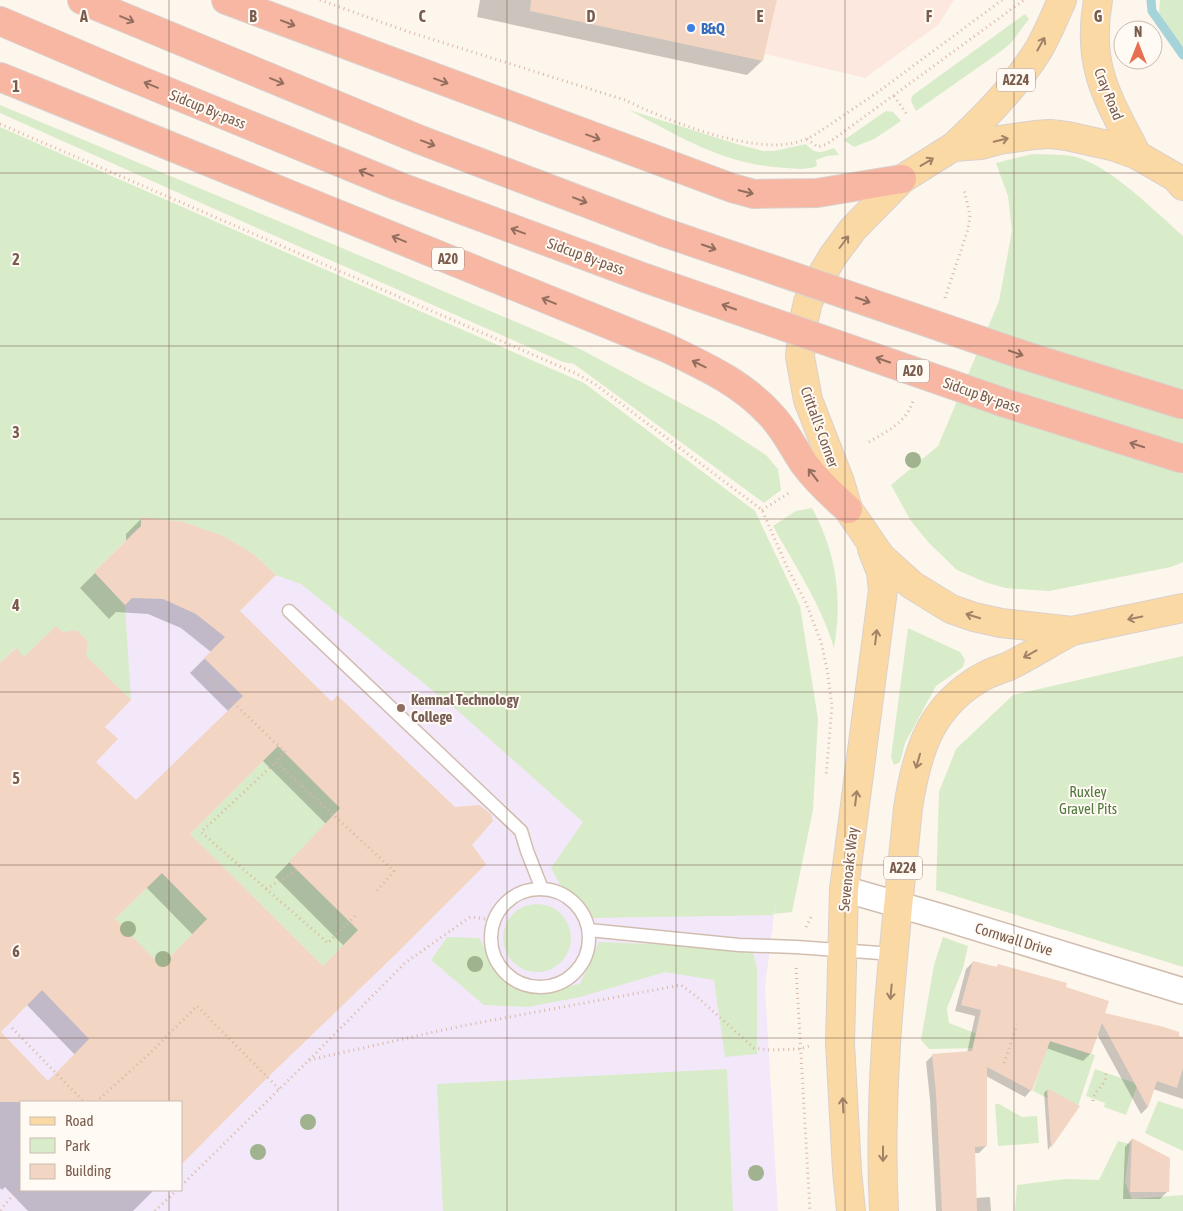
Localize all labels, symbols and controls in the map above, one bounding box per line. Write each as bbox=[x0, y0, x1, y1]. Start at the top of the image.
text: A bbox=[79, 7, 88, 25]
text: B bbox=[249, 7, 257, 25]
text: C bbox=[418, 7, 426, 25]
text: D bbox=[587, 7, 596, 25]
text: E bbox=[757, 7, 764, 25]
text: F bbox=[926, 7, 933, 25]
text: G bbox=[1094, 7, 1103, 25]
one-way arrow bbox=[119, 15, 134, 25]
one-way arrow bbox=[279, 19, 295, 28]
place label: B&Q bbox=[701, 20, 725, 37]
north arrow bbox=[1113, 20, 1163, 70]
marker: B&Q bbox=[685, 22, 697, 34]
text: N bbox=[1134, 24, 1142, 40]
one-way arrow bbox=[1036, 36, 1046, 51]
street label: Cray Road bbox=[1091, 65, 1127, 123]
road number: A224 bbox=[997, 68, 1035, 92]
text: 1 bbox=[12, 77, 20, 95]
one-way arrow bbox=[269, 77, 284, 86]
one-way arrow bbox=[433, 77, 448, 86]
one-way arrow bbox=[143, 80, 159, 89]
street label: Sidcup By-pass bbox=[167, 86, 249, 132]
one-way arrow bbox=[585, 133, 601, 142]
one-way arrow bbox=[993, 135, 1009, 144]
one-way arrow bbox=[420, 139, 435, 148]
one-way arrow bbox=[920, 157, 934, 167]
one-way arrow bbox=[359, 168, 374, 177]
one-way arrow bbox=[738, 188, 754, 197]
one-way arrow bbox=[571, 196, 587, 205]
one-way arrow bbox=[510, 226, 526, 235]
one-way arrow bbox=[392, 234, 407, 244]
street label: Sidcup By-pass bbox=[545, 234, 627, 278]
one-way arrow bbox=[839, 235, 849, 249]
one-way arrow bbox=[701, 243, 717, 253]
road number: A20 bbox=[432, 248, 464, 270]
text: 2 bbox=[12, 250, 20, 268]
one-way arrow bbox=[542, 295, 557, 304]
one-way arrow bbox=[854, 296, 870, 305]
one-way arrow bbox=[722, 302, 737, 311]
one-way arrow bbox=[1008, 348, 1024, 358]
one-way arrow bbox=[875, 355, 891, 365]
one-way arrow bbox=[692, 359, 707, 368]
road number: A20 bbox=[897, 360, 929, 382]
street label: Sidcup By-pass bbox=[941, 374, 1023, 416]
street label: Crittall's Corner bbox=[798, 384, 843, 470]
text: 3 bbox=[12, 423, 20, 441]
one-way arrow bbox=[1129, 439, 1145, 449]
one-way arrow bbox=[808, 469, 819, 482]
text: 4 bbox=[11, 596, 20, 614]
one-way arrow bbox=[965, 610, 981, 620]
one-way arrow bbox=[1128, 613, 1144, 623]
one-way arrow bbox=[872, 630, 882, 646]
one-way arrow bbox=[1022, 649, 1037, 659]
place label: Kemnal Technology College bbox=[411, 691, 520, 725]
marker: Kemnal Technology College bbox=[395, 702, 407, 714]
one-way arrow bbox=[912, 753, 922, 769]
text: 5 bbox=[12, 769, 20, 787]
park label: Ruxley Gravel Pits bbox=[1059, 783, 1117, 817]
one-way arrow bbox=[851, 791, 861, 807]
street label: Sevenoaks Way bbox=[835, 826, 861, 912]
road number: A224 bbox=[884, 856, 922, 880]
street label: Cornwall Drive bbox=[973, 919, 1055, 959]
text: 6 bbox=[12, 942, 20, 960]
one-way arrow bbox=[886, 984, 896, 1000]
one-way arrow bbox=[838, 1097, 848, 1114]
legend bbox=[20, 1101, 182, 1191]
text: Road bbox=[65, 1112, 94, 1129]
text: Park bbox=[65, 1137, 90, 1154]
one-way arrow bbox=[878, 1146, 888, 1162]
text: Building bbox=[65, 1162, 111, 1179]

